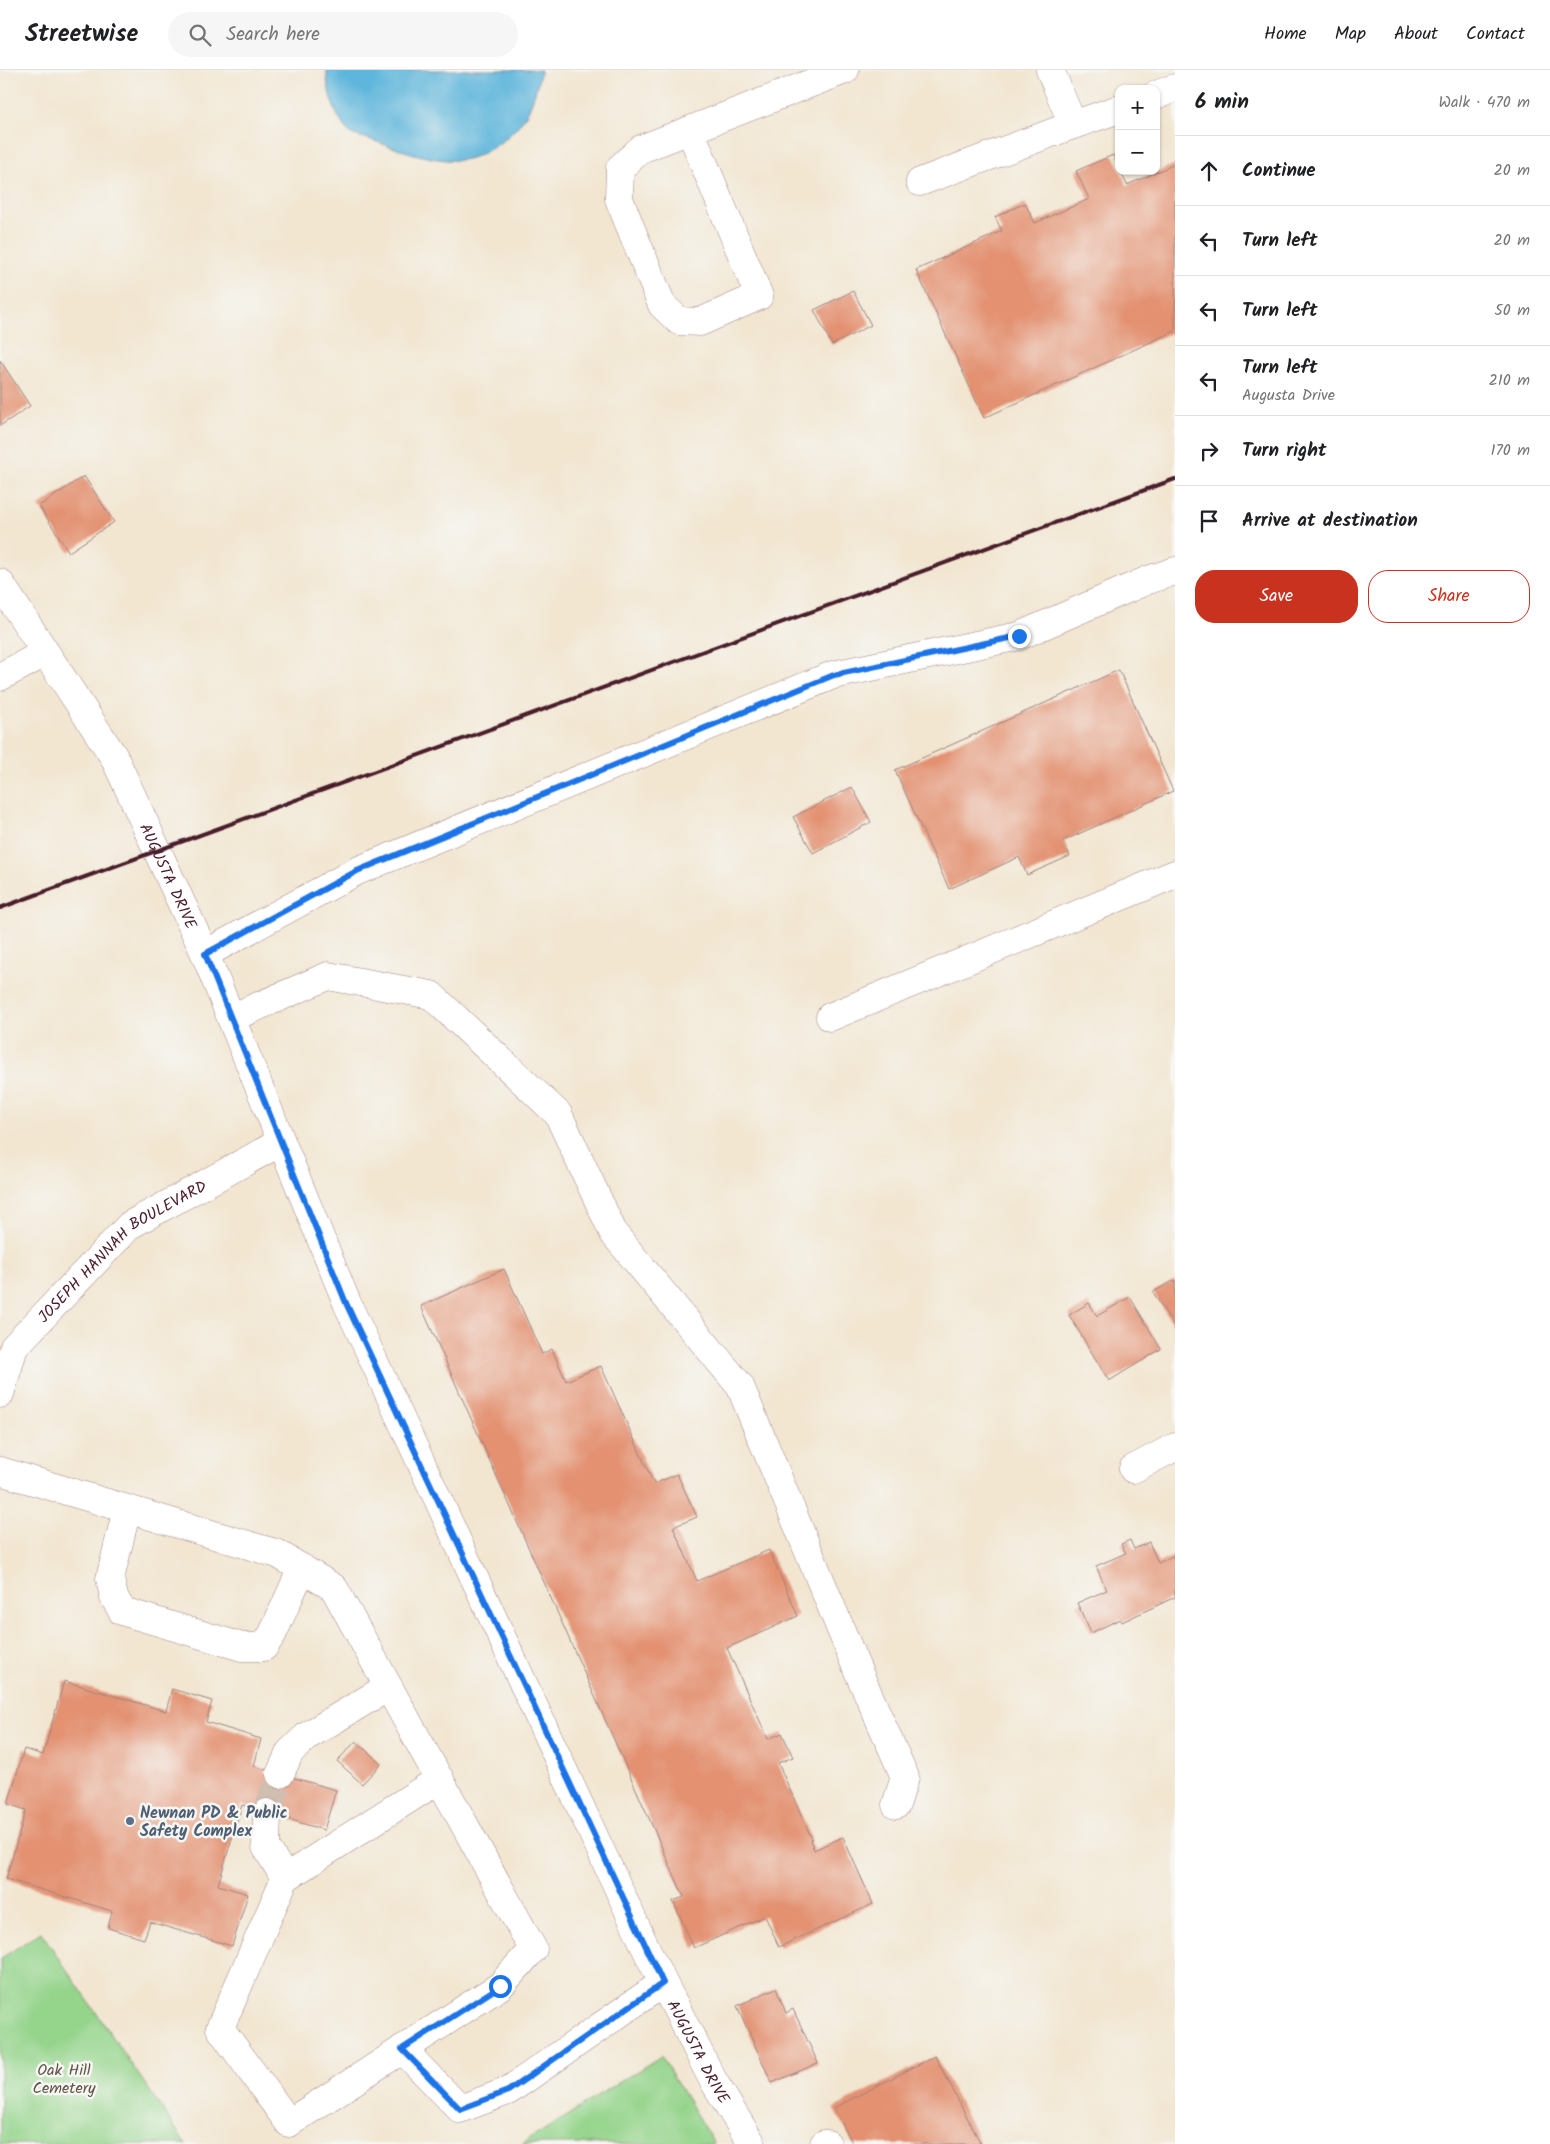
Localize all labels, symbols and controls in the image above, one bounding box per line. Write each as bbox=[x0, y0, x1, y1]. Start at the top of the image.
search box bbox=[168, 12, 518, 57]
text: Streetwise bbox=[25, 15, 138, 54]
text: Search here bbox=[226, 20, 320, 50]
text: Home bbox=[1264, 20, 1307, 49]
text: Map bbox=[1335, 20, 1366, 49]
text: About bbox=[1394, 20, 1438, 49]
text: Contact bbox=[1466, 20, 1525, 49]
icon: search bbox=[186, 21, 214, 49]
map controls bbox=[1115, 85, 1160, 175]
button: + bbox=[1115, 85, 1160, 130]
text: 6 min bbox=[1195, 86, 1249, 119]
text: Walk · 470 m bbox=[1439, 90, 1530, 115]
button: − bbox=[1115, 130, 1160, 175]
text: Continue bbox=[1242, 156, 1315, 186]
icon: ahead bbox=[1195, 157, 1223, 185]
text: 20 m bbox=[1494, 158, 1530, 183]
text: Turn left bbox=[1242, 226, 1317, 256]
icon: left bbox=[1195, 227, 1223, 255]
text: 20 m bbox=[1494, 228, 1530, 253]
text: Turn left bbox=[1242, 296, 1317, 326]
icon: left bbox=[1195, 297, 1223, 325]
text: 50 m bbox=[1494, 298, 1530, 323]
text: Turn left bbox=[1242, 353, 1317, 383]
icon: left bbox=[1195, 367, 1223, 395]
text: 210 m bbox=[1489, 368, 1530, 393]
text: Augusta Drive bbox=[1242, 383, 1335, 408]
text: Turn right bbox=[1242, 436, 1327, 466]
icon: right bbox=[1195, 437, 1223, 465]
text: 170 m bbox=[1490, 438, 1530, 463]
text: Arrive at destination bbox=[1242, 506, 1418, 536]
icon: arrive bbox=[1195, 507, 1223, 535]
button: Save bbox=[1195, 570, 1358, 623]
button: Share bbox=[1368, 570, 1530, 623]
route end bbox=[1008, 625, 1031, 648]
street label: AUGUSTA DRIVE bbox=[132, 819, 203, 934]
street label: JOSEPH HANNAH BOULEVARD bbox=[32, 1174, 212, 1329]
place label: Newnan PD & Public Safety Complex bbox=[140, 1801, 288, 1844]
marker: Newnan PD & Public Safety Complex bbox=[124, 1815, 136, 1827]
route start bbox=[489, 1975, 512, 1998]
street label: AUGUSTA DRIVE bbox=[660, 1996, 736, 2110]
park label: Oak Hill Cemetery bbox=[33, 2058, 96, 2101]

